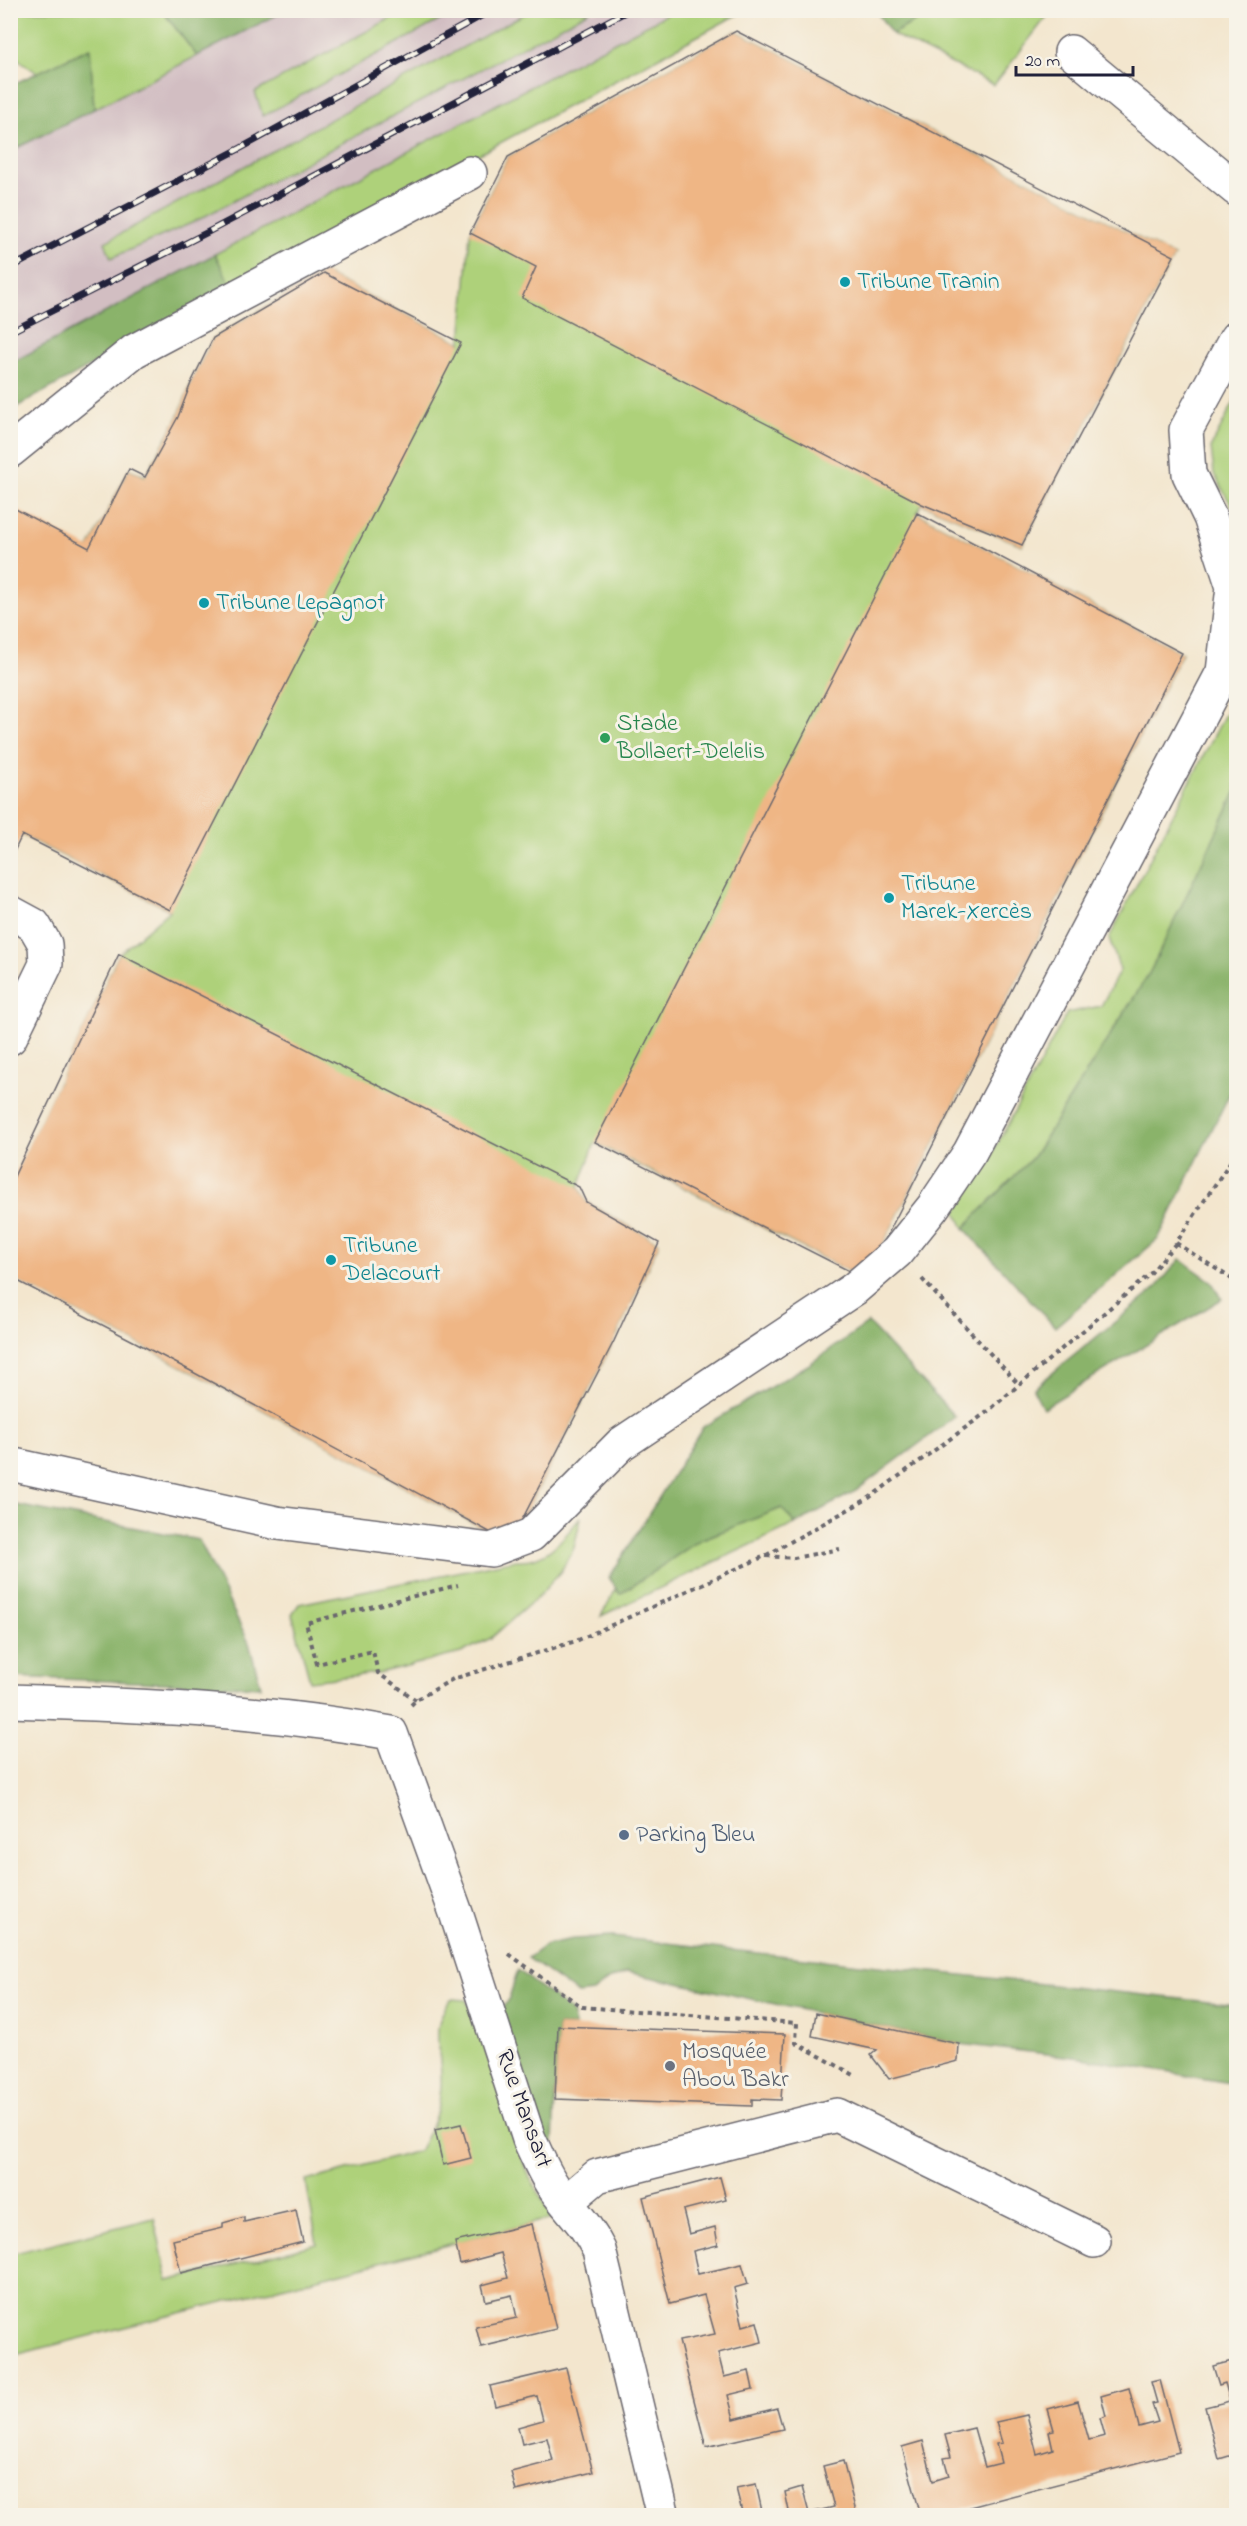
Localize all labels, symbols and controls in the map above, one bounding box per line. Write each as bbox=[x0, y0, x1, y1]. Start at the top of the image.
scale bar bbox=[1016, 39, 1133, 77]
text: 20 m bbox=[1025, 49, 1060, 75]
place label: Tribune Tranin bbox=[857, 265, 1000, 300]
marker: Tribune Tranin bbox=[838, 275, 852, 289]
place label: Tribune Lepagnot bbox=[216, 586, 385, 621]
marker: Tribune Lepagnot bbox=[197, 596, 211, 610]
place label: Stade Bollaert-Delelis bbox=[616, 707, 765, 770]
marker: Stade Bollaert-Delelis bbox=[598, 731, 612, 745]
place label: Tribune Marek-Xercès bbox=[901, 867, 1032, 930]
marker: Tribune Marek-Xercès bbox=[882, 891, 896, 905]
place label: Tribune Delacourt bbox=[342, 1229, 441, 1292]
marker: Tribune Delacourt bbox=[324, 1253, 338, 1267]
place label: Parking Bleu bbox=[636, 1818, 755, 1853]
marker: Parking Bleu bbox=[617, 1828, 631, 1842]
place label: Mosquée Abou Bakr bbox=[682, 2035, 789, 2098]
street label: Rue Mansart bbox=[485, 2045, 561, 2173]
marker: Mosquée Abou Bakr bbox=[663, 2059, 677, 2073]

